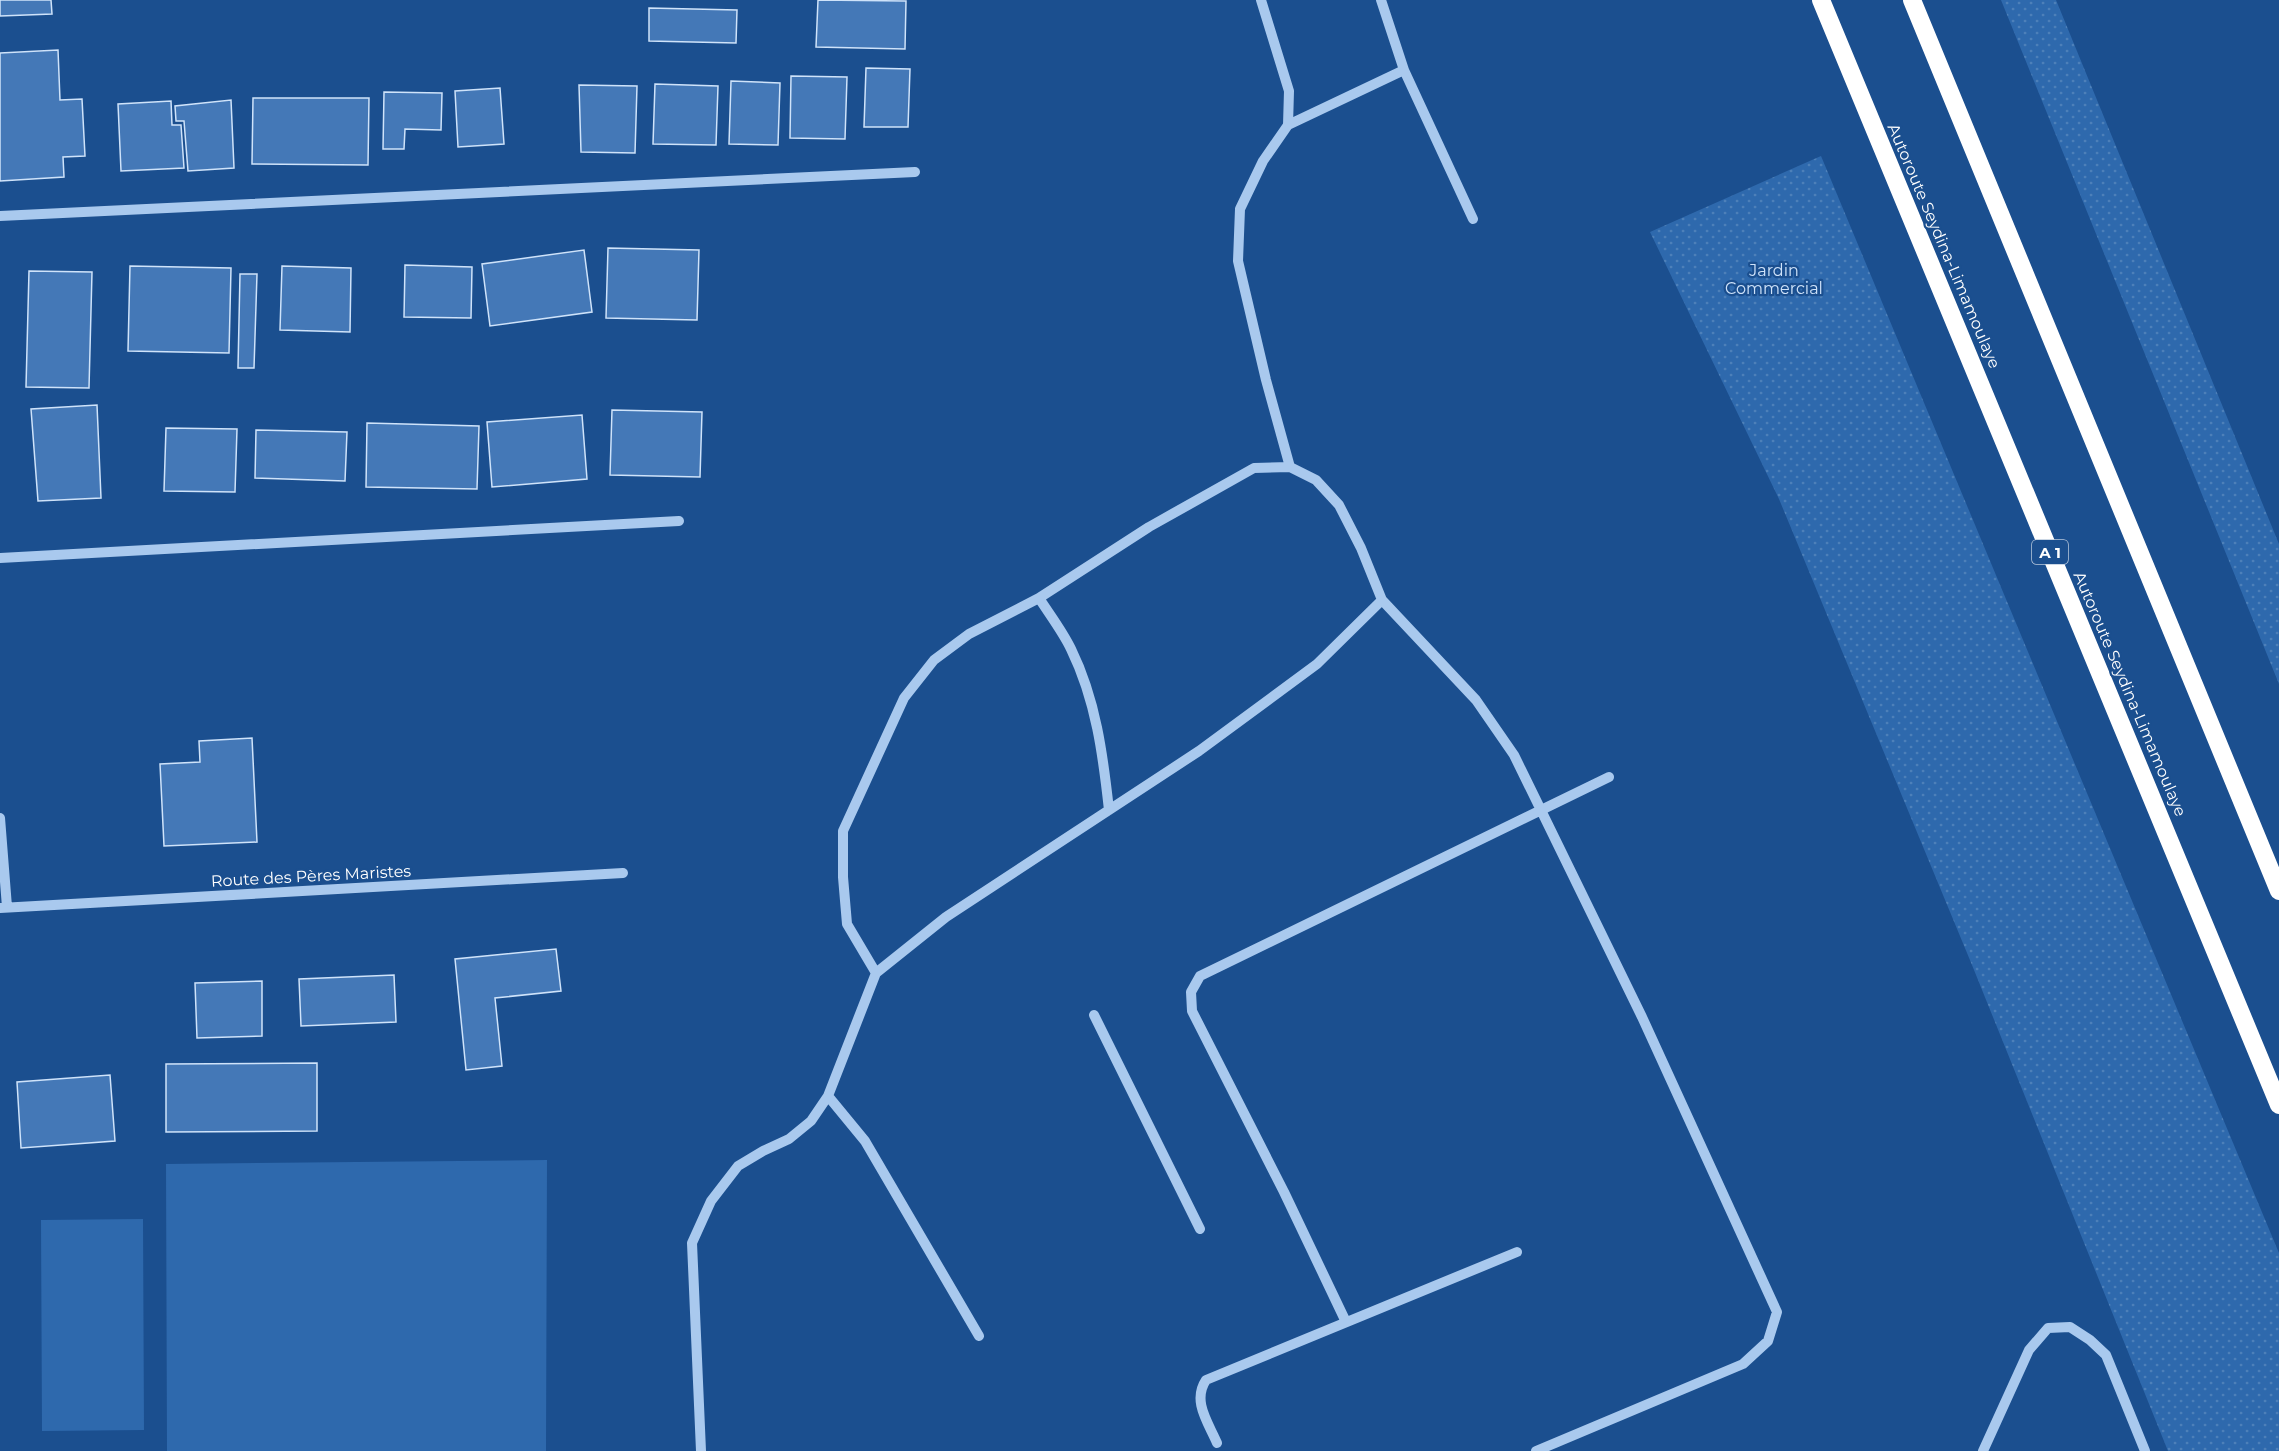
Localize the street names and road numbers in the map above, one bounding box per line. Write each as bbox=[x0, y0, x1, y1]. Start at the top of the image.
street label: Autoroute Seydina-Limamoulaye bbox=[1884, 121, 2004, 371]
road number: A 1 bbox=[2032, 540, 2068, 564]
street label: Autoroute Seydina-Limamoulaye bbox=[2070, 569, 2190, 819]
street label: Route des Pères Maristes bbox=[210, 861, 412, 891]

